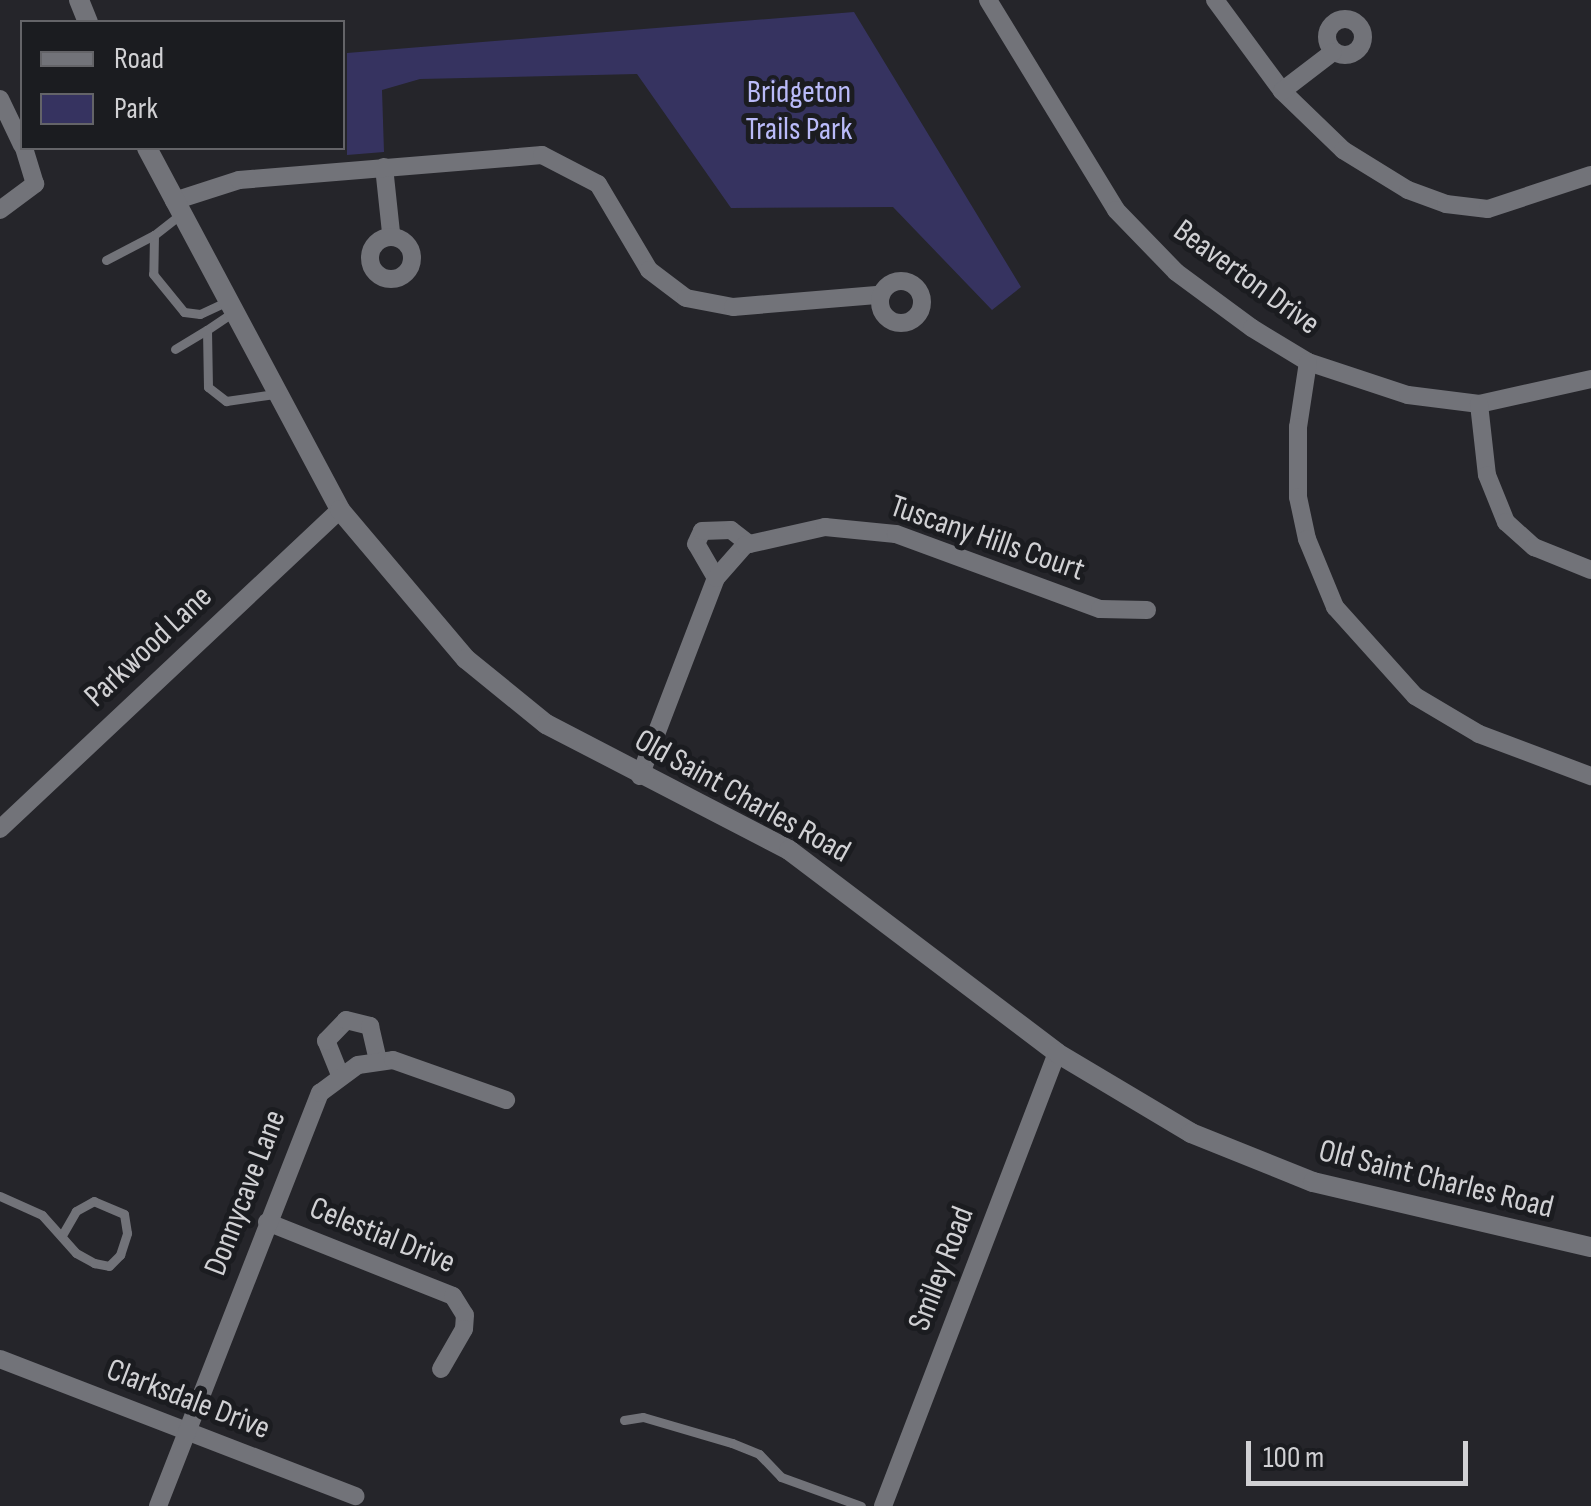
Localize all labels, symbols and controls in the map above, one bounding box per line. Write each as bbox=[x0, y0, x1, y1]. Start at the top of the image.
legend bbox=[20, 20, 345, 150]
text: Road bbox=[114, 41, 164, 77]
park label: Bridgeton Trails Park bbox=[746, 75, 852, 150]
text: Park bbox=[114, 91, 158, 127]
street label: Beaverton Drive bbox=[1165, 212, 1327, 344]
street label: Tuscany Hills Court bbox=[885, 488, 1089, 590]
street label: Parkwood Lane bbox=[77, 578, 221, 716]
street label: Old Saint Charles Road bbox=[628, 722, 856, 872]
street label: Donnycave Lane bbox=[197, 1105, 295, 1281]
street label: Old Saint Charles Road bbox=[1315, 1132, 1557, 1228]
street label: Celestial Drive bbox=[304, 1189, 460, 1283]
street label: Smiley Road bbox=[901, 1202, 983, 1336]
street label: Clarksdale Drive bbox=[101, 1351, 275, 1449]
scale bar bbox=[1251, 1421, 1474, 1483]
text: 100 m bbox=[1263, 1440, 1324, 1476]

